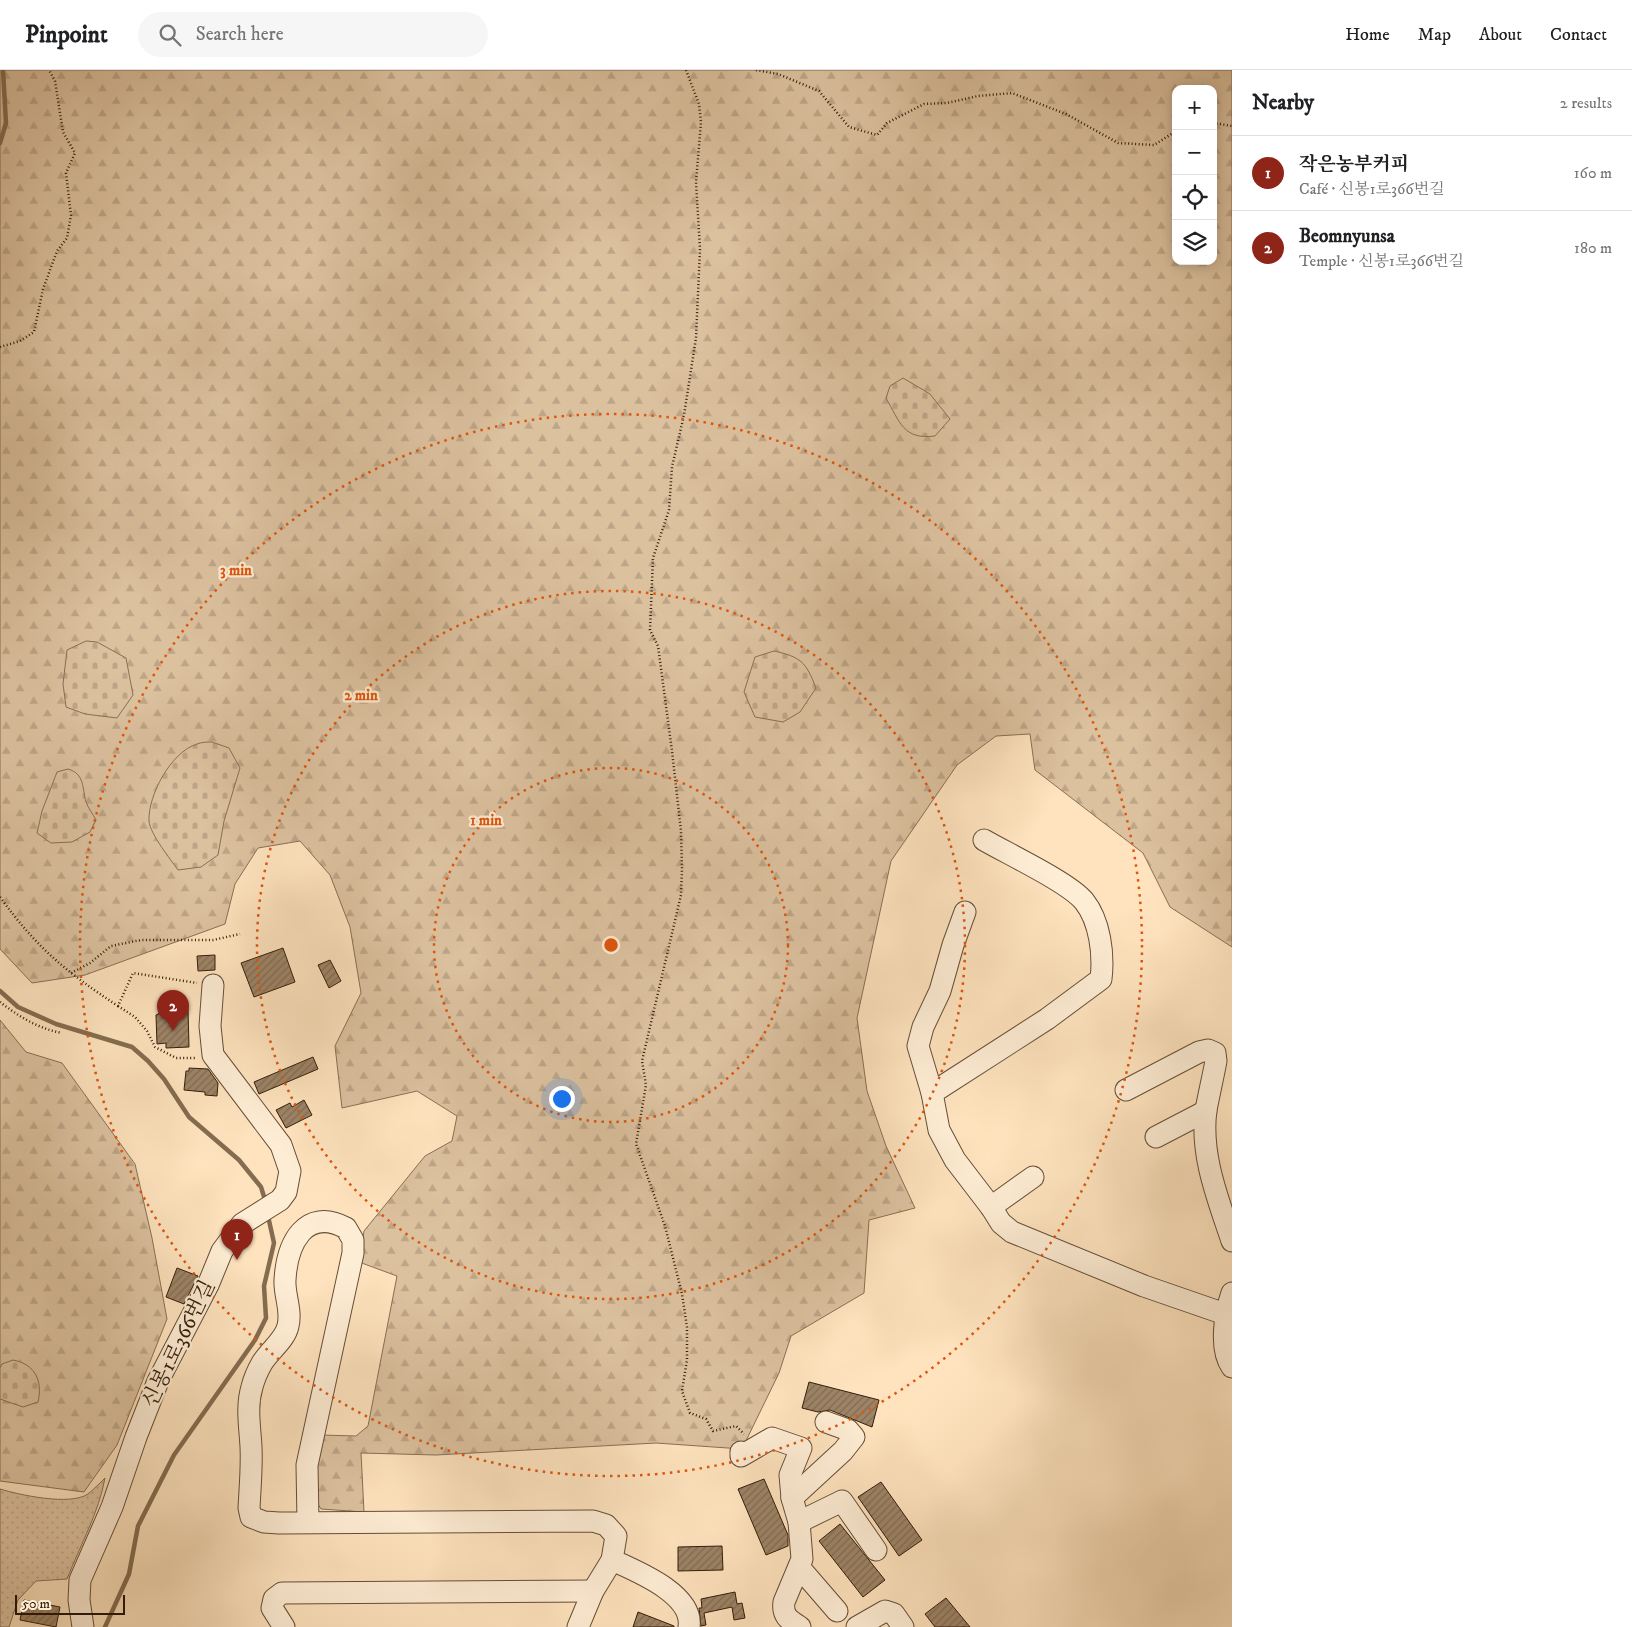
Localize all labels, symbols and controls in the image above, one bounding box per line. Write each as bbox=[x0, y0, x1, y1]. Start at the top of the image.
search box bbox=[138, 12, 488, 57]
text: Pinpoint bbox=[25, 20, 108, 50]
icon: search bbox=[156, 21, 184, 49]
text: Search here bbox=[196, 23, 284, 46]
text: Home bbox=[1345, 24, 1390, 46]
text: Map bbox=[1418, 24, 1451, 46]
text: About bbox=[1479, 24, 1522, 46]
text: Contact bbox=[1550, 24, 1607, 46]
map controls bbox=[1172, 85, 1217, 265]
button: + bbox=[1172, 85, 1217, 130]
text: Nearby bbox=[1252, 90, 1314, 116]
text: 2 results bbox=[1560, 93, 1612, 113]
button: − bbox=[1172, 130, 1217, 175]
text: 작은농부커피 bbox=[1299, 153, 1409, 176]
text: 1 bbox=[1265, 163, 1271, 183]
text: 160 m bbox=[1574, 163, 1612, 183]
button: locate bbox=[1172, 175, 1217, 220]
text: Café · 신봉1로366번길 bbox=[1299, 179, 1445, 199]
button: layers bbox=[1172, 220, 1217, 265]
text: Beomnyunsa bbox=[1299, 225, 1395, 248]
text: 2 bbox=[1264, 238, 1272, 258]
text: 180 m bbox=[1574, 238, 1612, 258]
text: Temple · 신봉1로366번길 bbox=[1299, 251, 1464, 271]
text: 3 min bbox=[220, 561, 252, 580]
text: 2 min bbox=[344, 686, 378, 705]
text: 1 min bbox=[470, 811, 502, 830]
centre of rings bbox=[602, 936, 620, 954]
pin: 2 bbox=[157, 990, 189, 1031]
your location bbox=[549, 1086, 575, 1112]
pin: 1 bbox=[221, 1219, 253, 1260]
street label: 신봉1로366번길 bbox=[137, 1276, 221, 1412]
scale bar bbox=[15, 1592, 125, 1615]
text: 50 m bbox=[22, 1595, 50, 1613]

